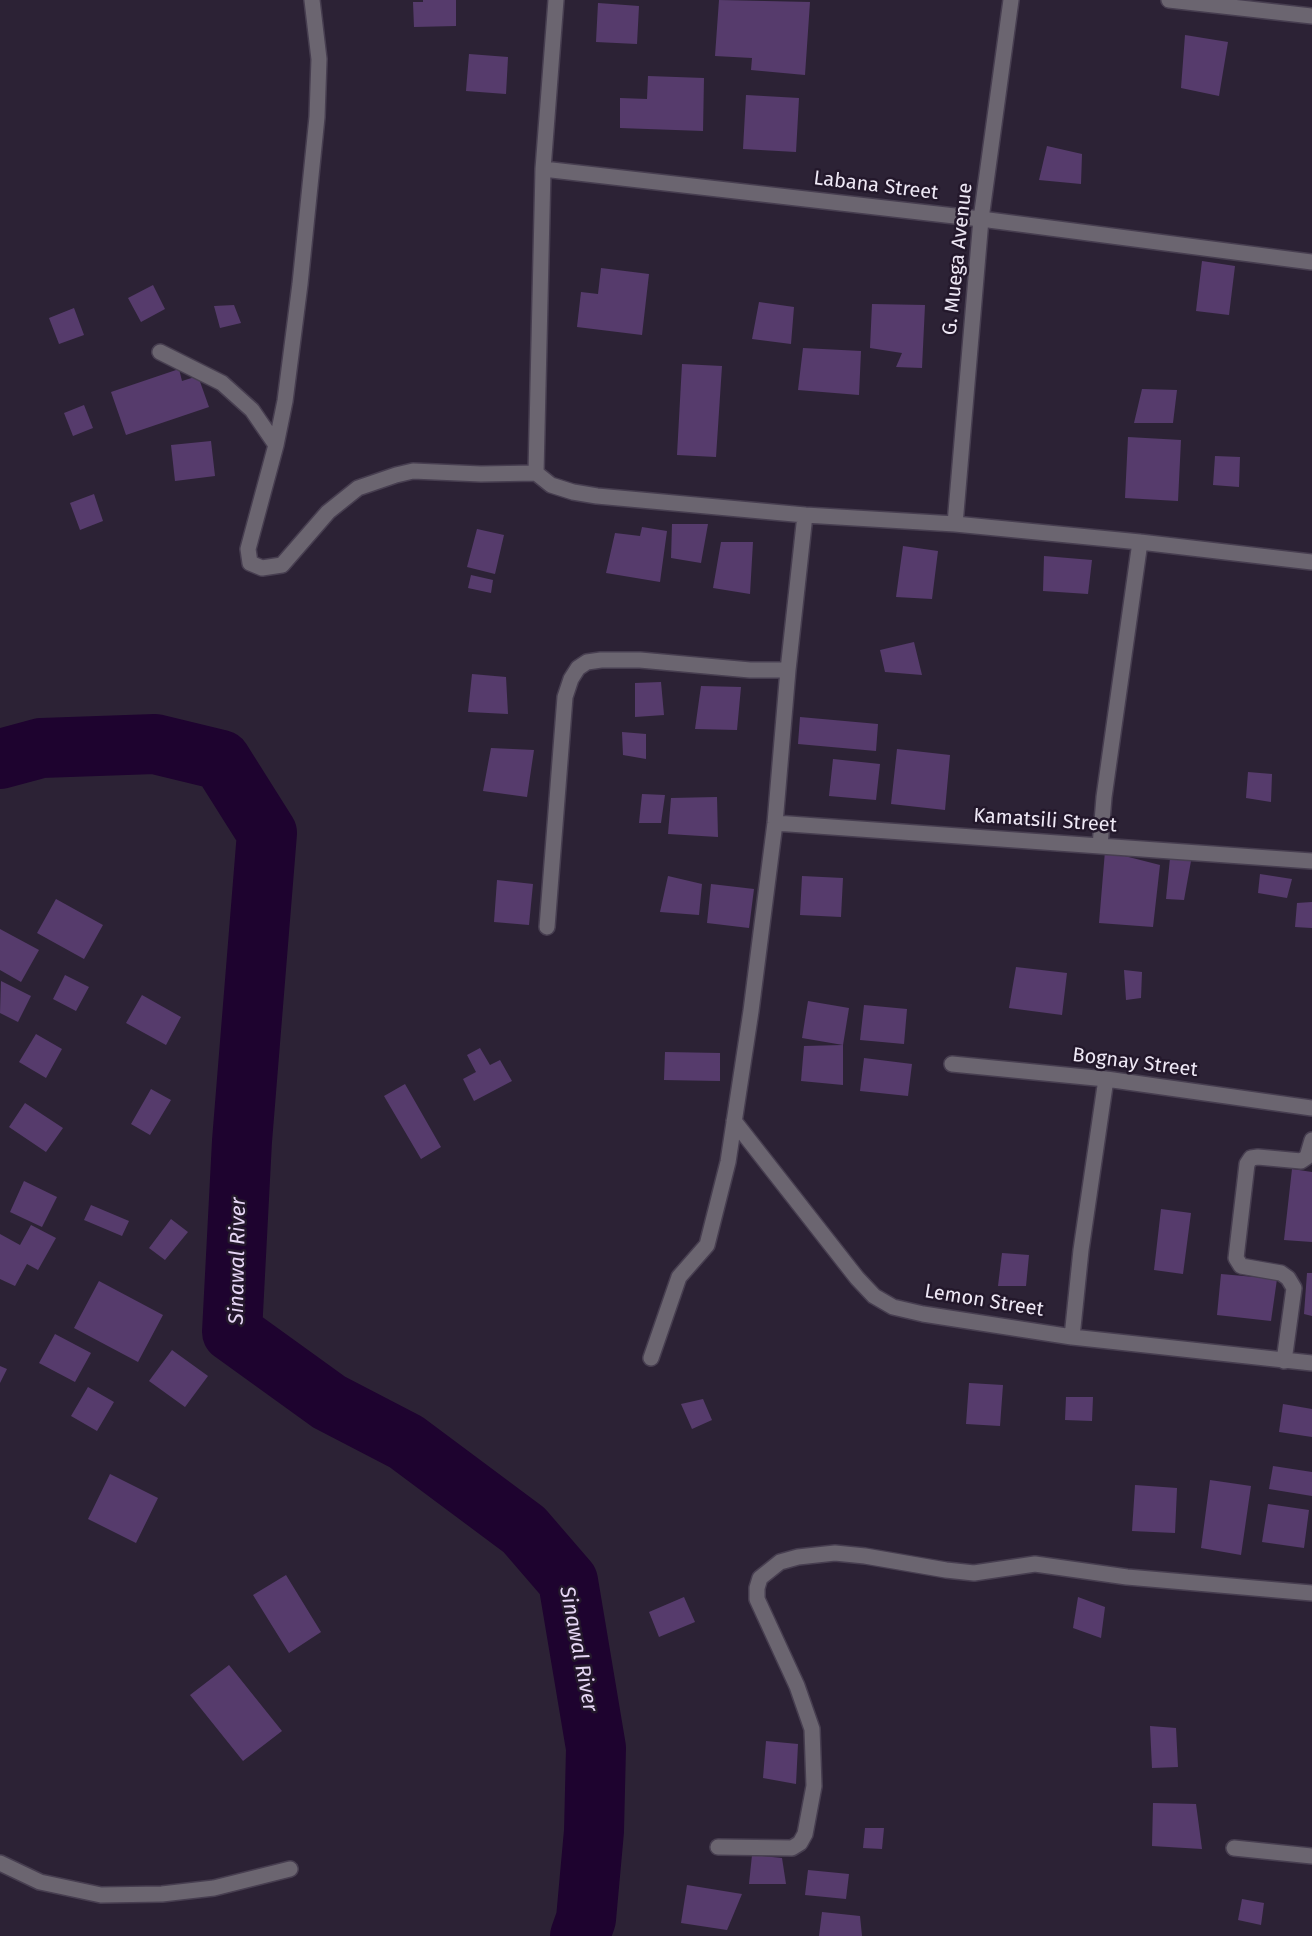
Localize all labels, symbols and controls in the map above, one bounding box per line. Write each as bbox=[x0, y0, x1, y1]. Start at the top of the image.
street label: Labana Street bbox=[812, 166, 940, 206]
street label: G. Muega Avenue bbox=[938, 181, 978, 337]
street label: Kamatsili Street bbox=[972, 804, 1118, 838]
street label: Bognay Street bbox=[1071, 1043, 1199, 1083]
water label: Sinawal River bbox=[224, 1197, 252, 1325]
street label: Lemon Street bbox=[923, 1280, 1045, 1322]
water label: Sinawal River bbox=[554, 1584, 602, 1714]

